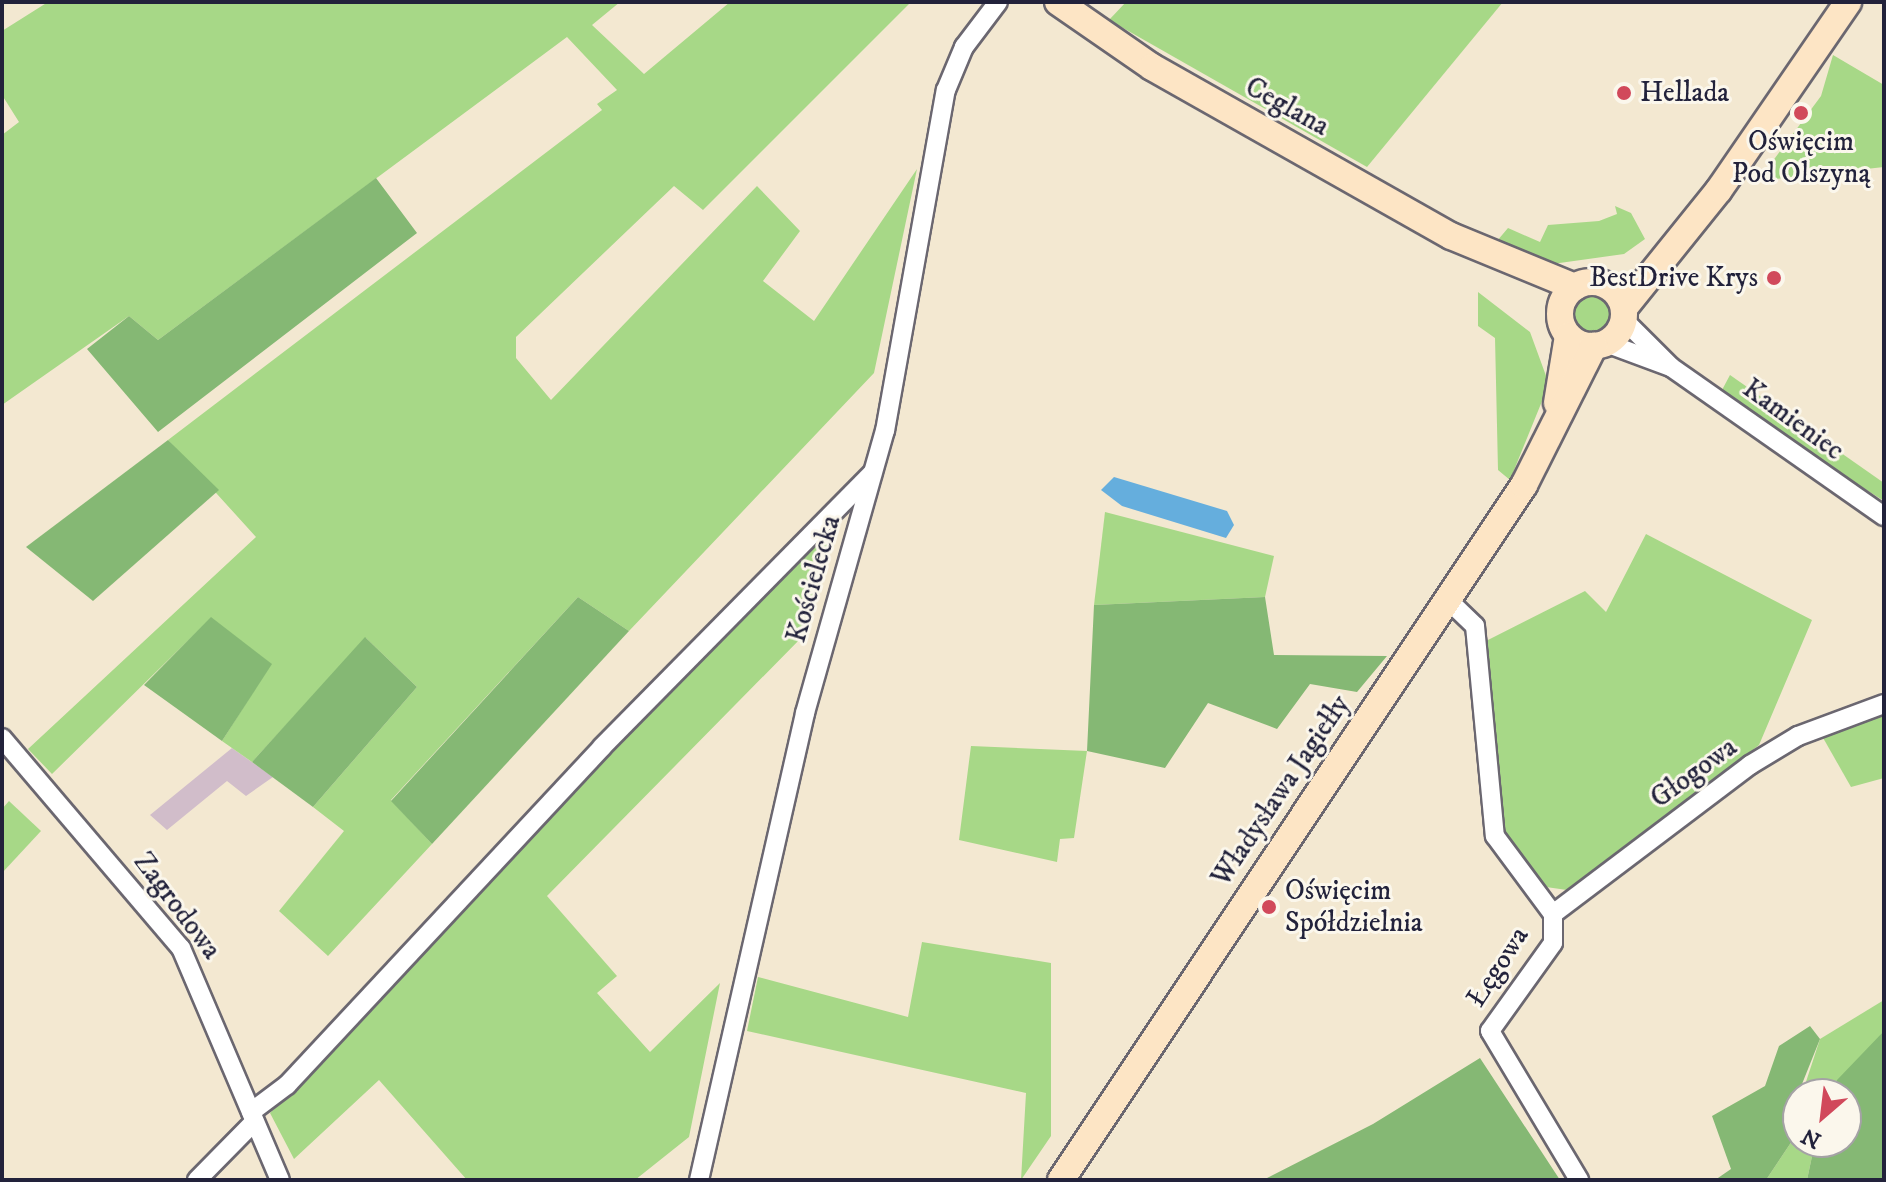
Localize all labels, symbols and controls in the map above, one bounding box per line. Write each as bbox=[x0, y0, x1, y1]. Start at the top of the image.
street label: Ceglana bbox=[1239, 70, 1335, 144]
place label: Hellada bbox=[1640, 76, 1729, 110]
marker: Hellada bbox=[1615, 84, 1633, 102]
marker: Oświęcim Pod Olszyną bbox=[1792, 104, 1810, 122]
place label: Oświęcim Pod Olszyną bbox=[1732, 125, 1870, 191]
place label: BestDrive Krys bbox=[1589, 261, 1758, 295]
marker: BestDrive Krys bbox=[1765, 269, 1783, 287]
street label: Kamieniec bbox=[1736, 372, 1850, 468]
street label: Kościelecka bbox=[780, 511, 848, 647]
street label: Władysława Jagiełły bbox=[1205, 689, 1357, 893]
street label: Głogowa bbox=[1644, 730, 1744, 816]
street label: Zagrodowa bbox=[126, 846, 228, 966]
place label: Oświęcim Spółdzielnia bbox=[1285, 874, 1423, 940]
marker: Oświęcim Spółdzielnia bbox=[1260, 898, 1278, 916]
street label: Łęgowa bbox=[1460, 921, 1536, 1013]
north arrow bbox=[1782, 1078, 1862, 1158]
text: N bbox=[1797, 1122, 1826, 1154]

